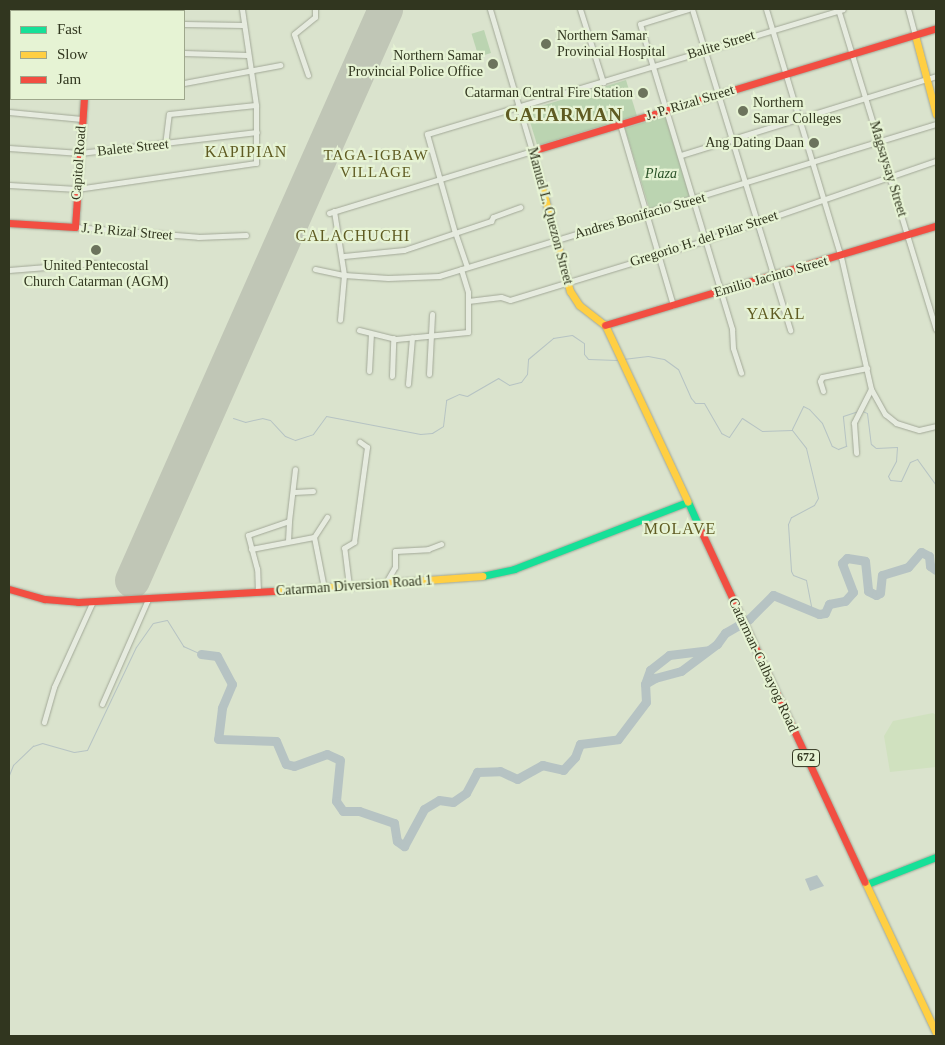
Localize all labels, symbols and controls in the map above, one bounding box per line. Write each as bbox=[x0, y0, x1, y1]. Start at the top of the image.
legend bbox=[10, 10, 185, 100]
text: Fast bbox=[57, 21, 82, 37]
street label: Balite Street bbox=[685, 27, 757, 63]
place label: Northern Samar Provincial Hospital bbox=[557, 28, 665, 60]
marker: Northern Samar Provincial Hospital bbox=[539, 37, 553, 51]
text: Slow bbox=[57, 46, 88, 62]
place label: Northern Samar Provincial Police Office bbox=[348, 48, 483, 80]
marker: Northern Samar Provincial Police Office bbox=[487, 58, 499, 70]
text: Jam bbox=[57, 71, 81, 87]
street label: J. P. Rizal Street bbox=[644, 82, 736, 124]
place label: Catarman Central Fire Station bbox=[465, 85, 633, 101]
marker: Catarman Central Fire Station bbox=[637, 87, 649, 99]
place label: Northern Samar Colleges bbox=[753, 95, 841, 128]
district label: CATARMAN bbox=[504, 104, 624, 126]
marker: Northern Samar Colleges bbox=[737, 105, 749, 117]
street label: Magsaysay Street bbox=[865, 119, 911, 219]
street label: Capitol Road bbox=[68, 125, 90, 201]
place label: Ang Dating Daan bbox=[705, 135, 804, 151]
street label: Balete Street bbox=[96, 136, 170, 160]
marker: Ang Dating Daan bbox=[808, 137, 820, 149]
district label: KAPIPIAN bbox=[204, 142, 288, 162]
street label: Manuel L. Quezon Street bbox=[524, 145, 576, 287]
district label: TAGA-IGBAW VILLAGE bbox=[322, 146, 430, 181]
park label: Plaza bbox=[645, 166, 677, 182]
street label: Andres Bonifacio Street bbox=[573, 189, 707, 243]
street label: Gregorio H. del Pilar Street bbox=[628, 207, 780, 271]
street label: J. P. Rizal Street bbox=[81, 220, 173, 244]
district label: CALACHUCHI bbox=[294, 226, 412, 246]
marker: United Pentecostal Church Catarman (AGM) bbox=[90, 244, 102, 256]
street label: Emilio Jacinto Street bbox=[712, 253, 830, 301]
place label: United Pentecostal Church Catarman (AGM) bbox=[24, 258, 168, 290]
district label: YAKAL bbox=[746, 304, 806, 324]
district label: MOLAVE bbox=[643, 519, 717, 539]
street label: Catarman Diversion Road 1 bbox=[275, 572, 433, 600]
street label: Catarman-Calbayog Road bbox=[725, 595, 801, 735]
road number: 672 bbox=[791, 748, 821, 768]

